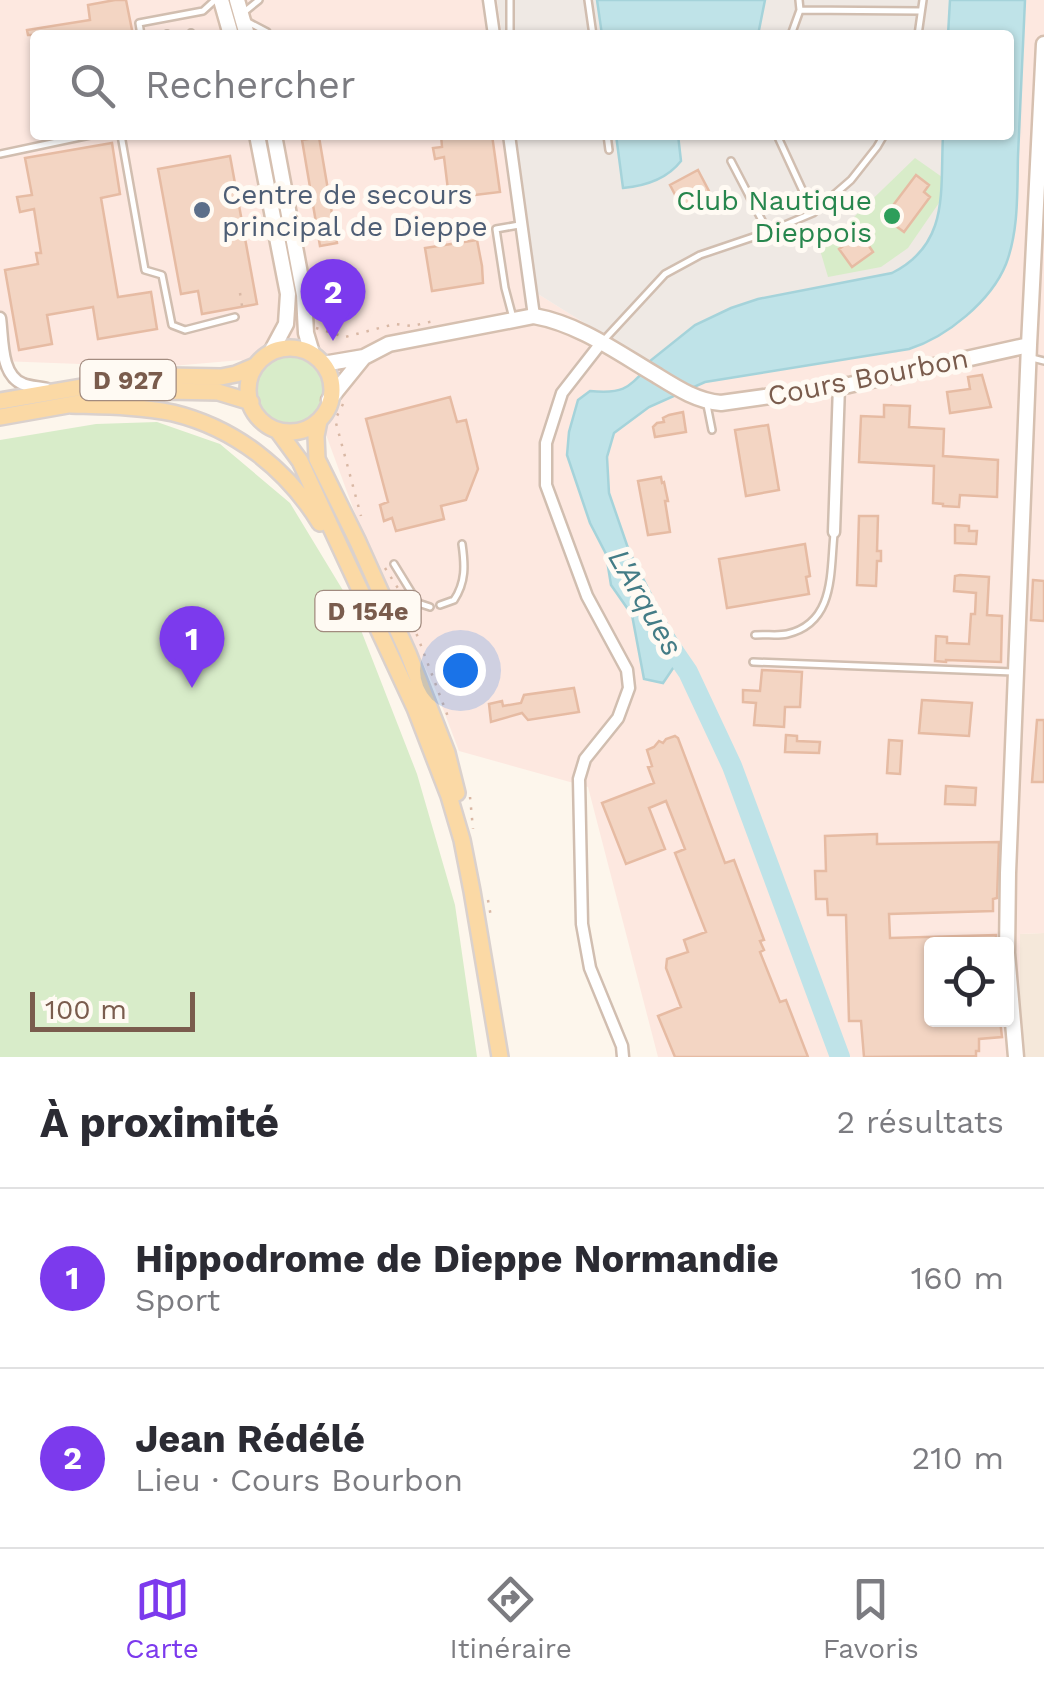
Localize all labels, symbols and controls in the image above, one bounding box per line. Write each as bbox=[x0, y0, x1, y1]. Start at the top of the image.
search box bbox=[30, 30, 1014, 140]
icon: search bbox=[65, 58, 120, 113]
text: Rechercher bbox=[145, 63, 355, 107]
place label: Centre de secours principal de Dieppe bbox=[222, 178, 488, 243]
place label: Club Nautique Dieppois bbox=[676, 184, 872, 249]
marker: Centre de secours principal de Dieppe bbox=[191, 199, 213, 221]
marker: Club Nautique Dieppois bbox=[881, 205, 903, 227]
pin: 2 bbox=[300, 258, 366, 341]
street label: Cours Bourbon bbox=[765, 341, 971, 413]
road number: D 927 bbox=[80, 360, 176, 400]
water label: L'Arques bbox=[602, 542, 690, 662]
road number: D 154e bbox=[316, 591, 420, 631]
pin: 1 bbox=[160, 606, 224, 688]
your location bbox=[435, 645, 486, 696]
map controls bbox=[924, 937, 1014, 1027]
button: locate bbox=[924, 937, 1014, 1027]
scale bar bbox=[30, 987, 195, 1032]
text: 100 m bbox=[45, 993, 127, 1026]
text: À proximité bbox=[40, 1098, 279, 1147]
text: 2 résultats bbox=[837, 1103, 1004, 1141]
text: Hippodrome de Dieppe Normandie bbox=[135, 1237, 779, 1281]
text: 1 bbox=[66, 1259, 79, 1297]
text: 160 m bbox=[911, 1259, 1004, 1297]
text: Sport bbox=[135, 1281, 220, 1319]
text: Jean Rédélé bbox=[135, 1417, 365, 1461]
text: 2 bbox=[63, 1439, 82, 1477]
text: 210 m bbox=[912, 1439, 1004, 1477]
text: Lieu · Cours Bourbon bbox=[135, 1461, 463, 1499]
tab: Carte bbox=[125, 1572, 199, 1665]
tab: Itinéraire bbox=[450, 1572, 572, 1665]
tab: Favoris bbox=[823, 1572, 919, 1665]

